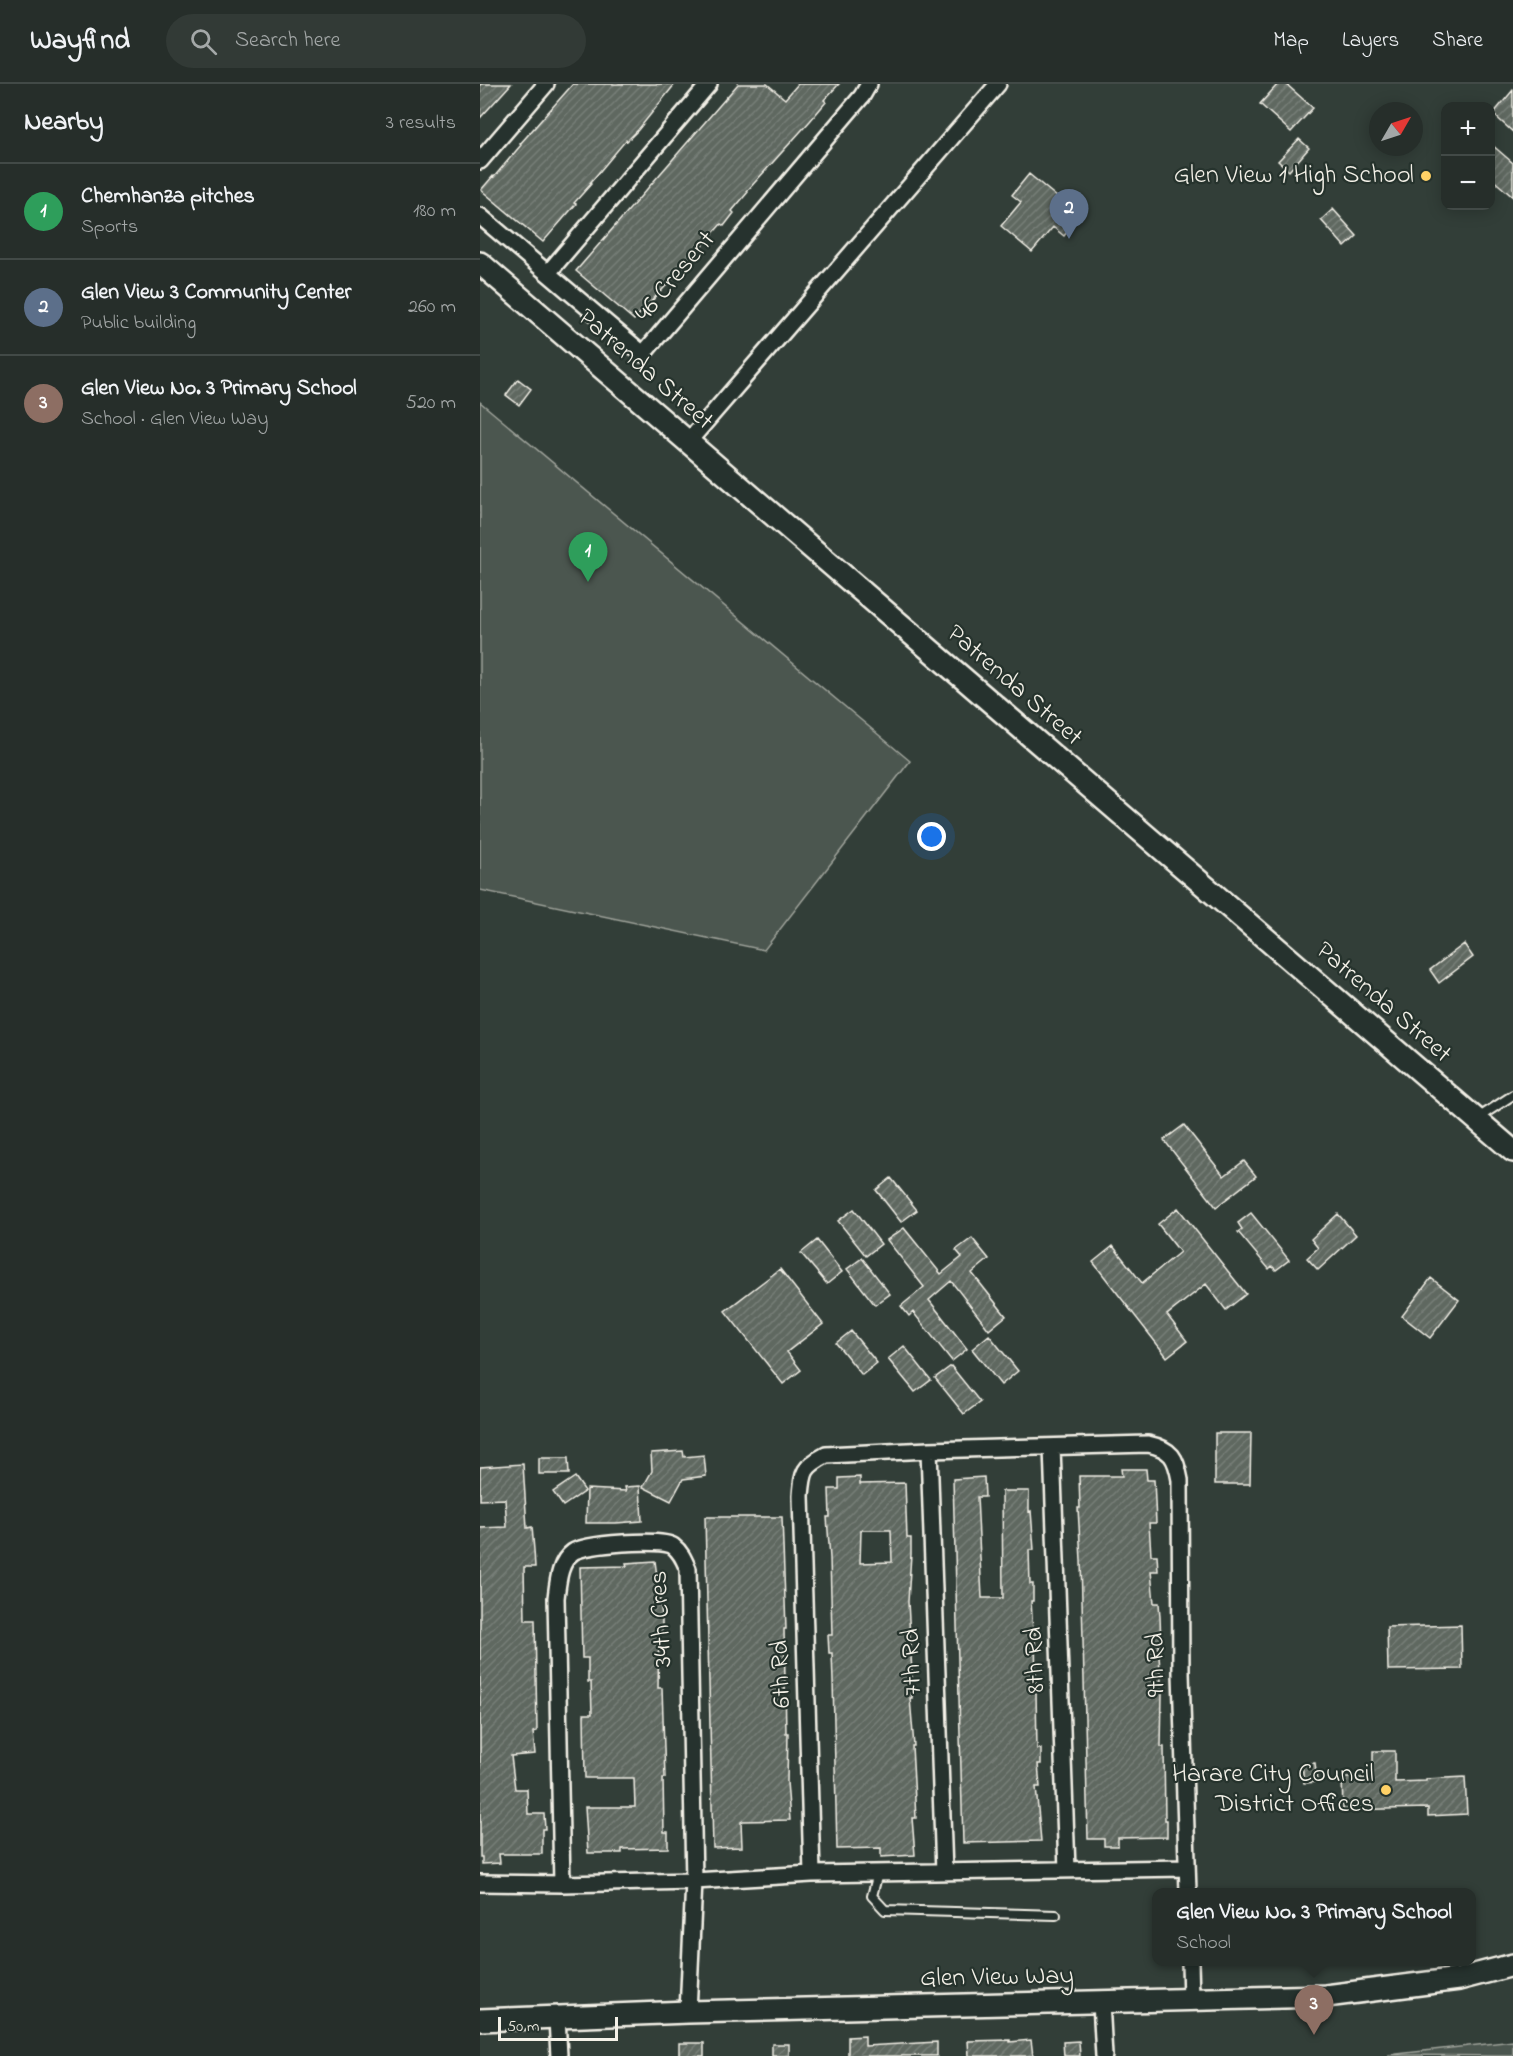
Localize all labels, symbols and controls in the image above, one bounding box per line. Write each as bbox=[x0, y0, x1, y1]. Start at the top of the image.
search box bbox=[166, 14, 586, 68]
text: Wayfind bbox=[30, 21, 130, 62]
icon: search bbox=[187, 25, 220, 58]
text: Search here bbox=[235, 25, 340, 57]
text: Map bbox=[1273, 26, 1309, 56]
text: Layers bbox=[1342, 26, 1399, 56]
text: Share bbox=[1432, 26, 1483, 56]
north arrow bbox=[1369, 102, 1423, 156]
map controls bbox=[1441, 102, 1495, 210]
button: + bbox=[1441, 102, 1495, 156]
text: Nearby bbox=[24, 104, 103, 142]
text: 3 results bbox=[386, 109, 456, 138]
button: − bbox=[1441, 156, 1495, 210]
place label: Glen View 1 High School bbox=[1174, 157, 1414, 195]
marker: Glen View 1 High School bbox=[1419, 169, 1433, 183]
text: Chemhanza pitches bbox=[81, 181, 255, 213]
pin: 2 bbox=[1050, 190, 1088, 239]
text: 1 bbox=[40, 197, 47, 226]
text: 180 m bbox=[413, 197, 456, 226]
text: Sports bbox=[81, 213, 138, 242]
street label: 46 Cresent bbox=[626, 223, 726, 331]
text: Glen View 3 Community Center bbox=[81, 277, 351, 309]
text: 2 bbox=[39, 293, 48, 322]
text: 260 m bbox=[408, 293, 456, 322]
street label: Patrenda Street bbox=[569, 300, 722, 440]
text: Public building bbox=[81, 309, 196, 338]
text: Glen View No. 3 Primary School bbox=[81, 373, 357, 405]
text: 3 bbox=[39, 389, 48, 418]
text: 520 m bbox=[405, 389, 456, 418]
text: School · Glen View Way bbox=[81, 405, 268, 434]
pin: 1 bbox=[568, 532, 608, 582]
street label: Patrenda Street bbox=[938, 616, 1091, 756]
your location bbox=[917, 822, 946, 851]
street label: Patrenda Street bbox=[1307, 933, 1460, 1073]
street label: 34th Cres bbox=[641, 1570, 683, 1668]
street label: 8th Rd bbox=[1016, 1626, 1056, 1694]
street label: 7th Rd bbox=[893, 1627, 933, 1696]
street label: 9th Rd bbox=[1137, 1632, 1177, 1698]
street label: 6th Rd bbox=[762, 1639, 802, 1709]
place label: Harare City Council District Offices bbox=[1172, 1756, 1374, 1824]
marker: Harare City Council District Offices bbox=[1379, 1783, 1393, 1797]
popup bbox=[1152, 1888, 1476, 1966]
text: Glen View No. 3 Primary School bbox=[1176, 1897, 1452, 1929]
text: School bbox=[1176, 1929, 1231, 1958]
street label: Glen View Way bbox=[920, 1958, 1074, 1998]
pin: 3 bbox=[1294, 1986, 1334, 2035]
scale bar bbox=[498, 2014, 618, 2042]
text: 50 m bbox=[507, 2015, 539, 2039]

